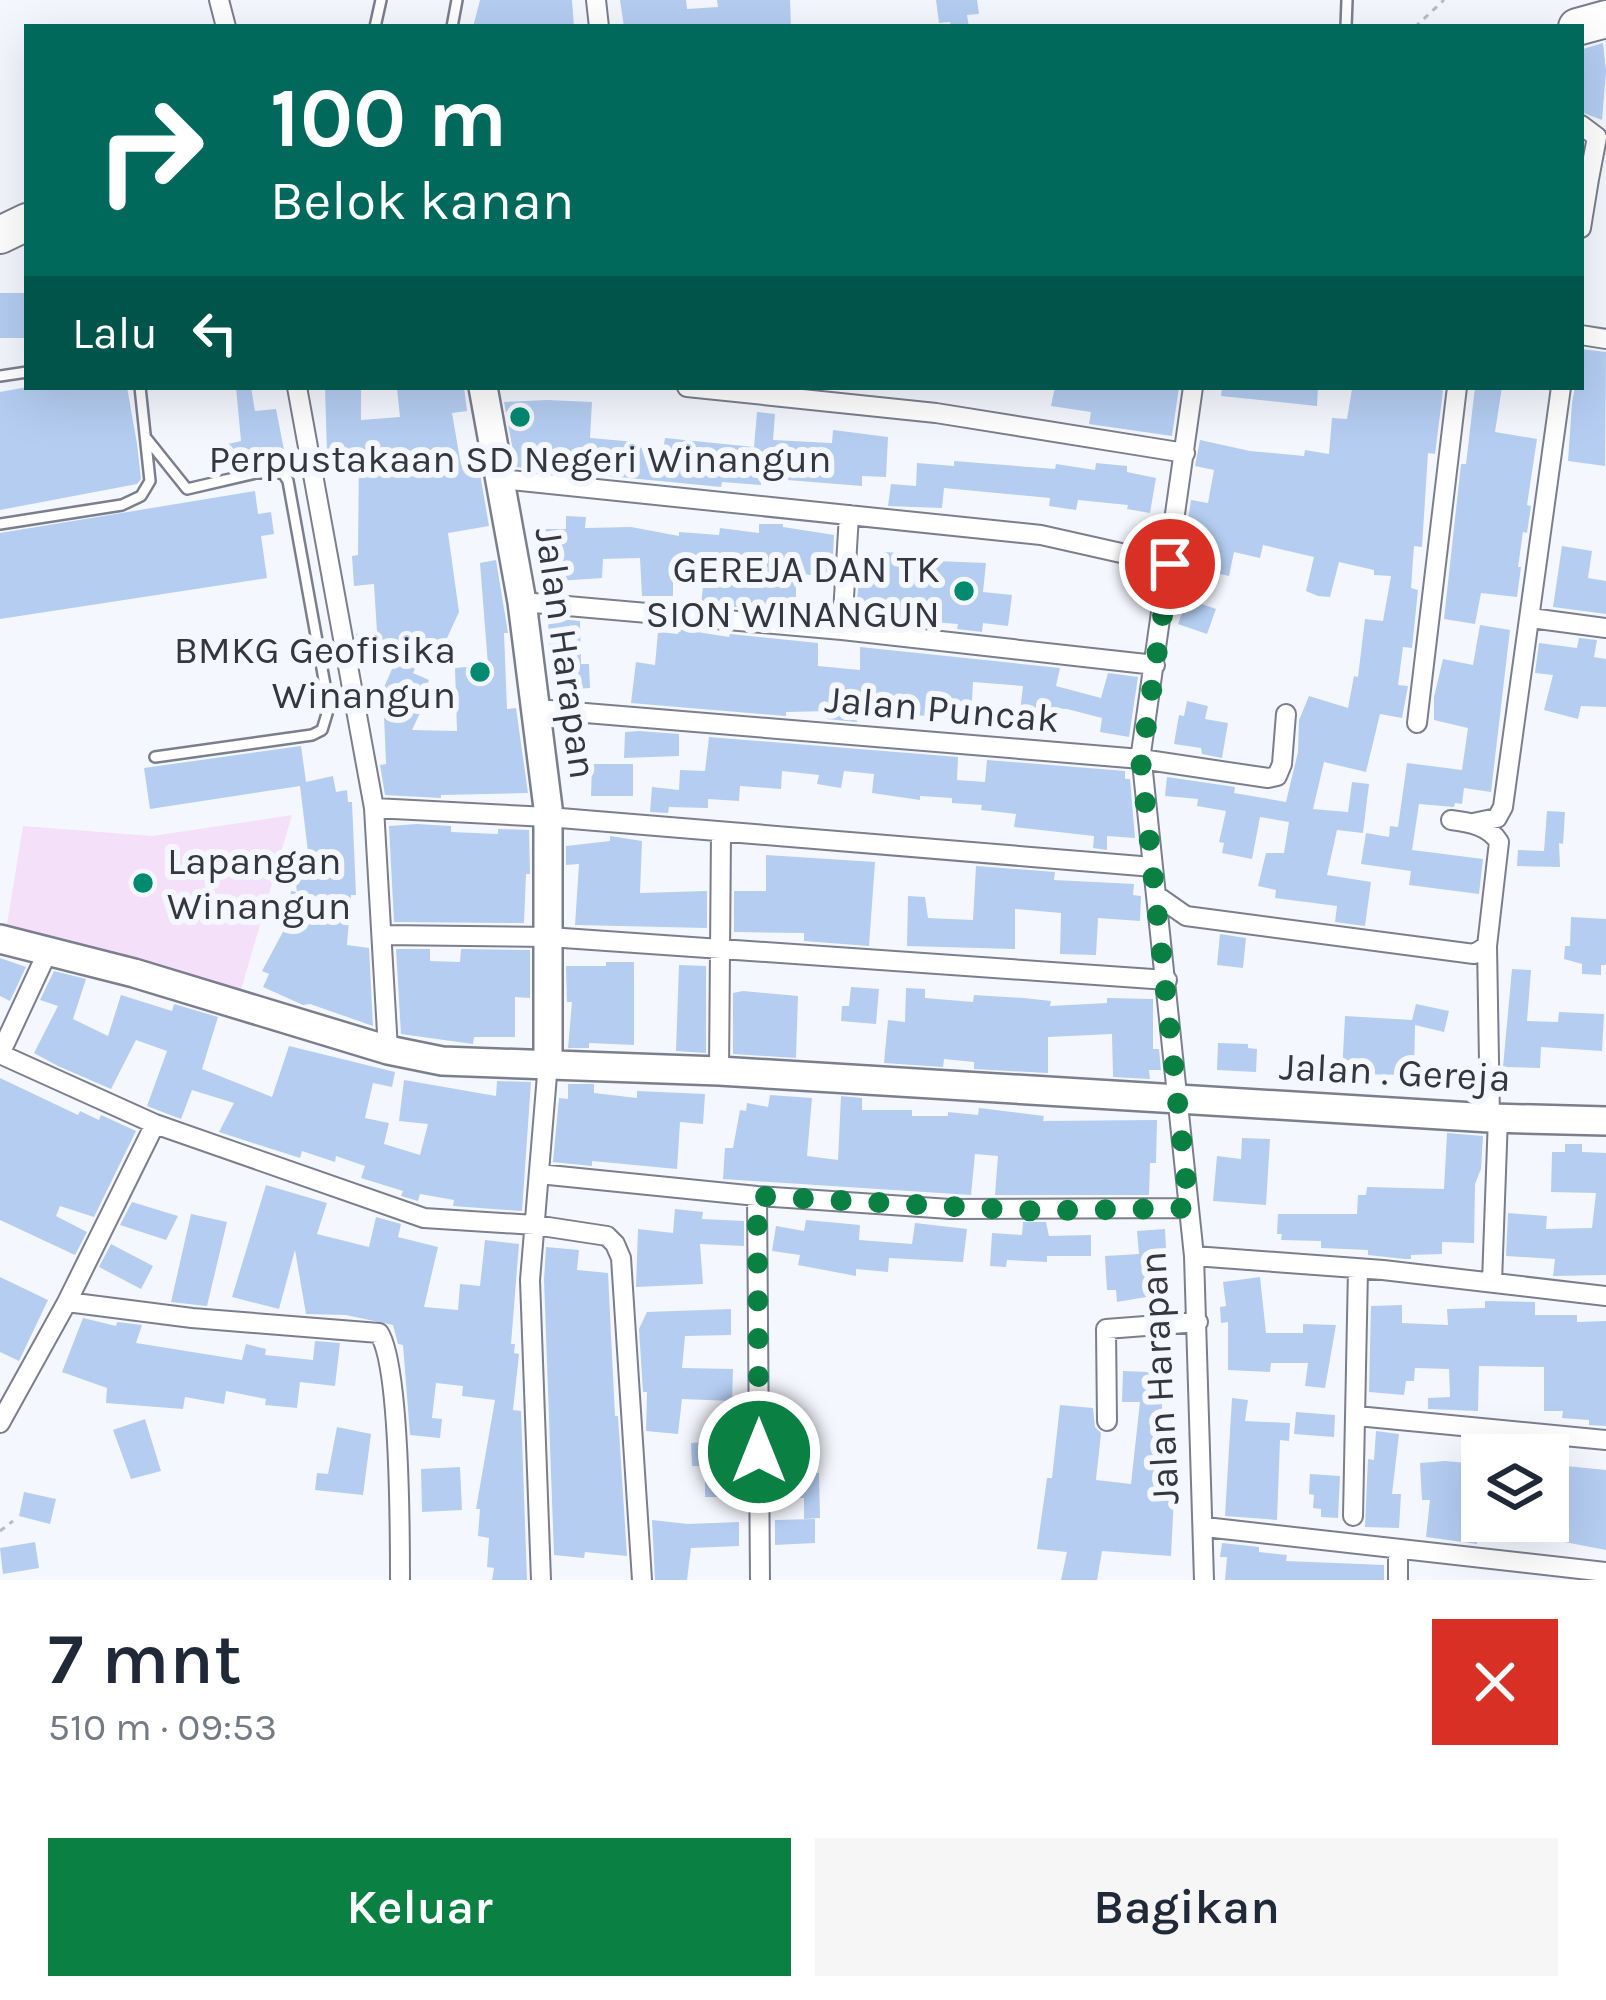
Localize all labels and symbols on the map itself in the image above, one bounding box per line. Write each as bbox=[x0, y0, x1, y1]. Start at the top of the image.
marker: Perpustakaan SD Negeri Winangun bbox=[507, 404, 533, 430]
place label: Perpustakaan SD Negeri Winangun bbox=[209, 436, 831, 482]
pin bbox=[1119, 513, 1221, 615]
street label: Jalan Harapan bbox=[526, 524, 606, 782]
place label: GEREJA DAN TK SION WINANGUN bbox=[646, 546, 940, 637]
marker: GEREJA DAN TK SION WINANGUN bbox=[951, 578, 977, 604]
place label: BMKG Geofisika Winangun bbox=[174, 627, 456, 718]
marker: BMKG Geofisika Winangun bbox=[467, 659, 493, 685]
street label: Jalan Puncak bbox=[823, 676, 1061, 742]
place label: Lapangan Winangun bbox=[167, 838, 351, 929]
marker: Lapangan Winangun bbox=[130, 870, 156, 896]
street label: Jalan . Gereja bbox=[1278, 1043, 1512, 1101]
street label: Jalan Harapan bbox=[1129, 1250, 1189, 1506]
position arrow bbox=[696, 1389, 822, 1515]

